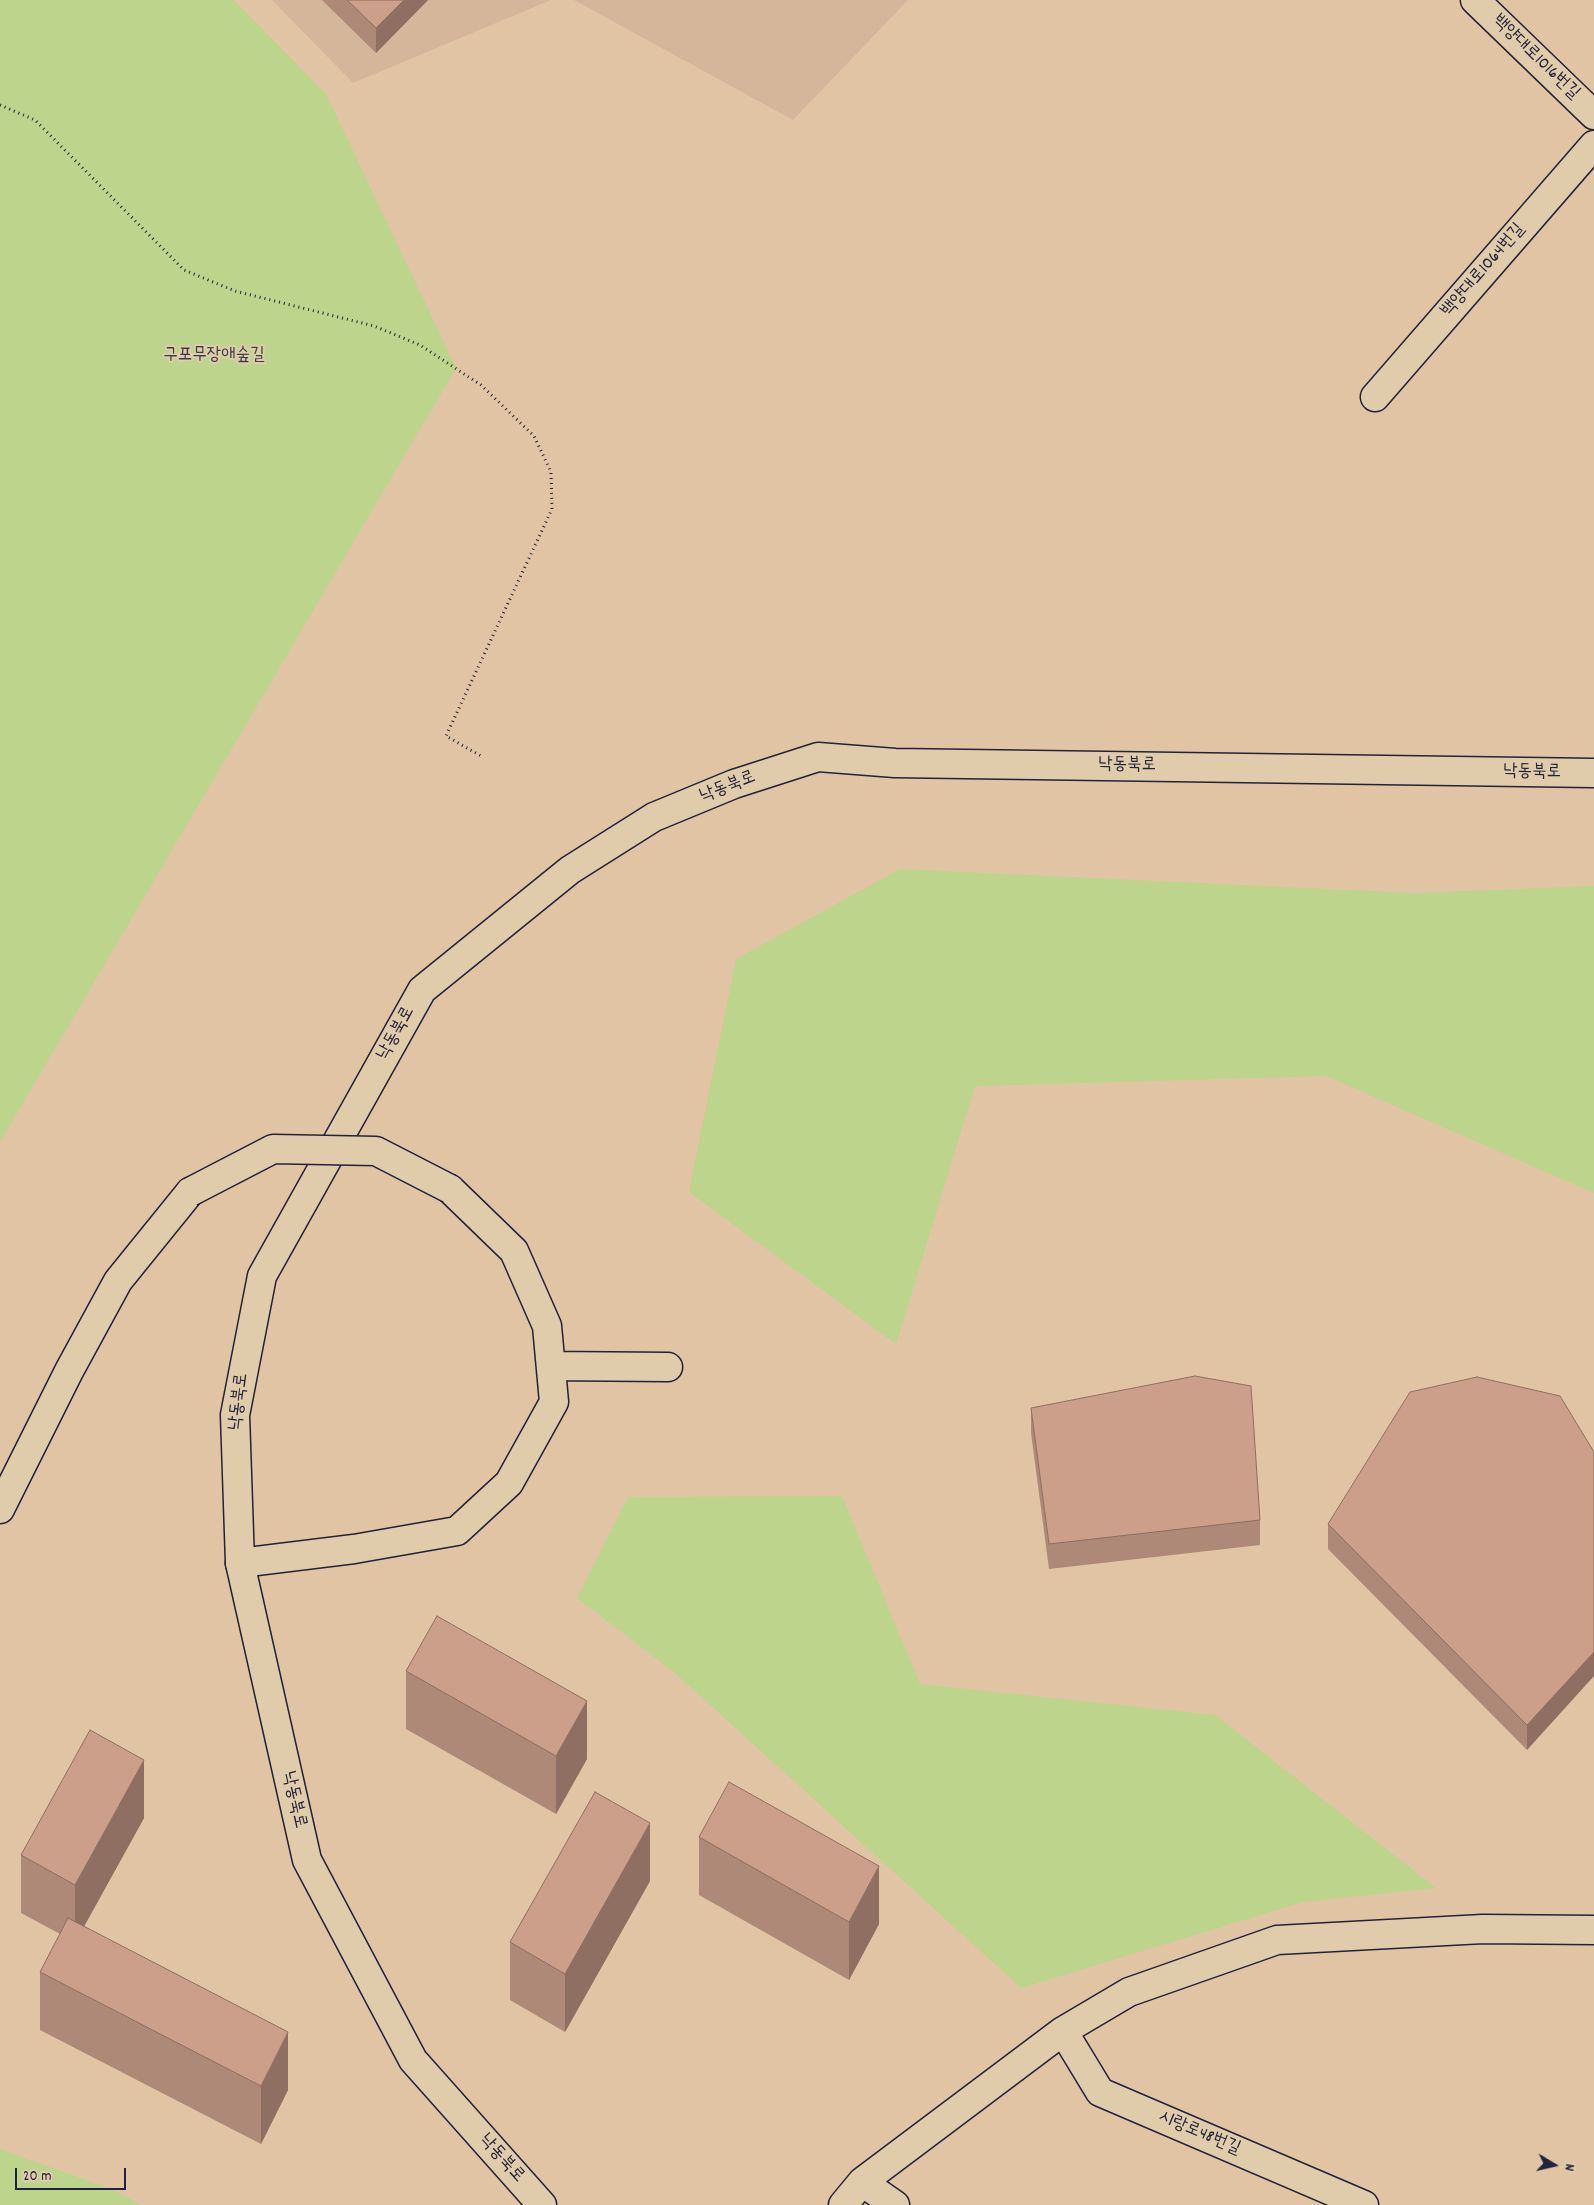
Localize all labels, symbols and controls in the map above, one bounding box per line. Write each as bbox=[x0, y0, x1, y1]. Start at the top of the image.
street label: 백양대로1016번길 bbox=[1487, 11, 1583, 105]
street label: 백양대로1064번길 bbox=[1437, 220, 1531, 322]
park label: 구포무장애숲길 bbox=[163, 346, 265, 368]
street label: 낙동북로 bbox=[1098, 755, 1156, 777]
street label: 낙동북로 bbox=[1503, 762, 1561, 784]
street label: 낙동북로 bbox=[697, 768, 759, 808]
street label: 낙동북로 bbox=[374, 1003, 420, 1065]
street label: 낙동북로 bbox=[226, 1372, 254, 1432]
street label: 낙동북로 bbox=[276, 1769, 310, 1831]
street label: 시랑로48번길 bbox=[1155, 2107, 1243, 2161]
street label: 낙동북로 bbox=[474, 2130, 528, 2188]
north arrow bbox=[1529, 2140, 1579, 2190]
scale bar bbox=[18, 2158, 129, 2190]
text: N bbox=[1558, 2162, 1579, 2172]
text: 20 m bbox=[23, 2166, 51, 2188]

